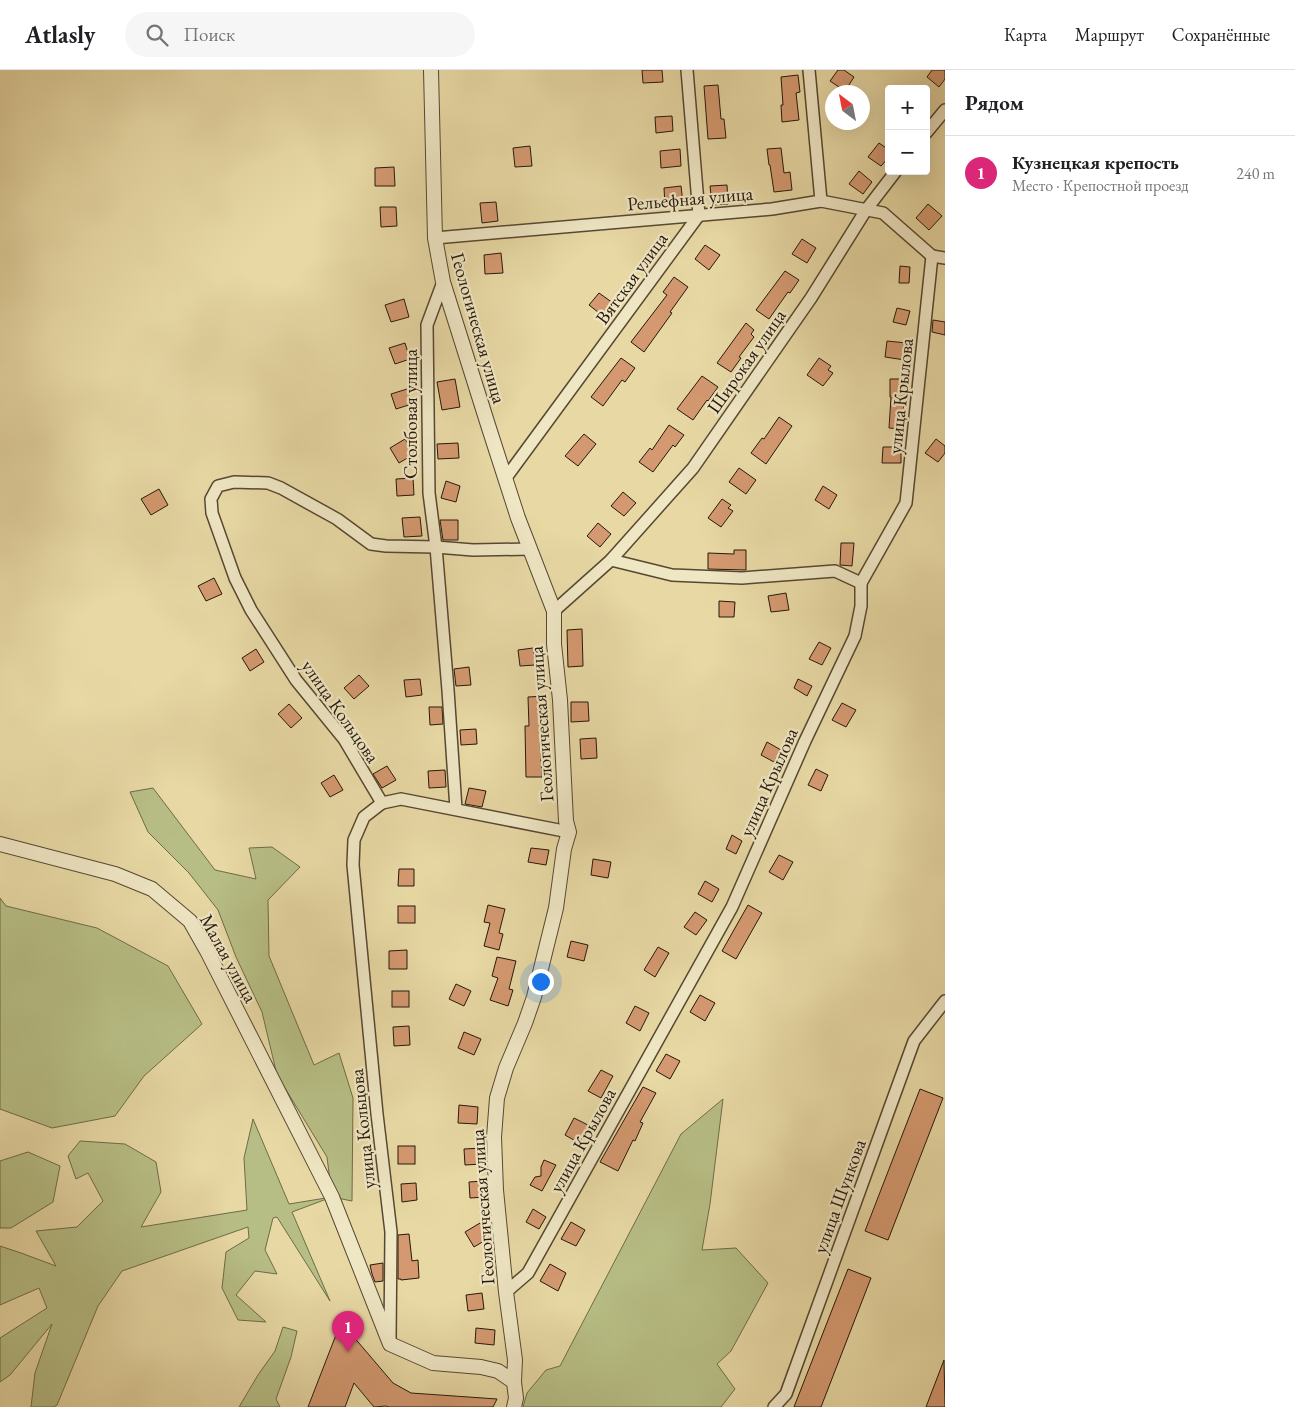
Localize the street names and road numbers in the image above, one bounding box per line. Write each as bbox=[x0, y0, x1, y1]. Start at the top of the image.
street label: Рельефная улица bbox=[626, 181, 754, 216]
street label: Вятская улица bbox=[590, 227, 673, 329]
street label: Геологическая улица bbox=[445, 250, 512, 407]
street label: Широкая улица bbox=[701, 304, 792, 418]
street label: улица Крылова bbox=[882, 336, 919, 455]
street label: Столбовая улица bbox=[398, 349, 423, 479]
street label: Геологическая улица bbox=[524, 645, 559, 803]
street label: улица Кольцова bbox=[296, 655, 386, 768]
street label: улица Крылова bbox=[733, 724, 804, 840]
street label: Малая улица bbox=[194, 909, 263, 1007]
street label: улица Кольцова bbox=[344, 1067, 381, 1190]
street label: улица Крылова bbox=[543, 1083, 622, 1197]
street label: Геологическая улица bbox=[465, 1128, 500, 1286]
street label: улица Шункова bbox=[807, 1135, 872, 1257]

